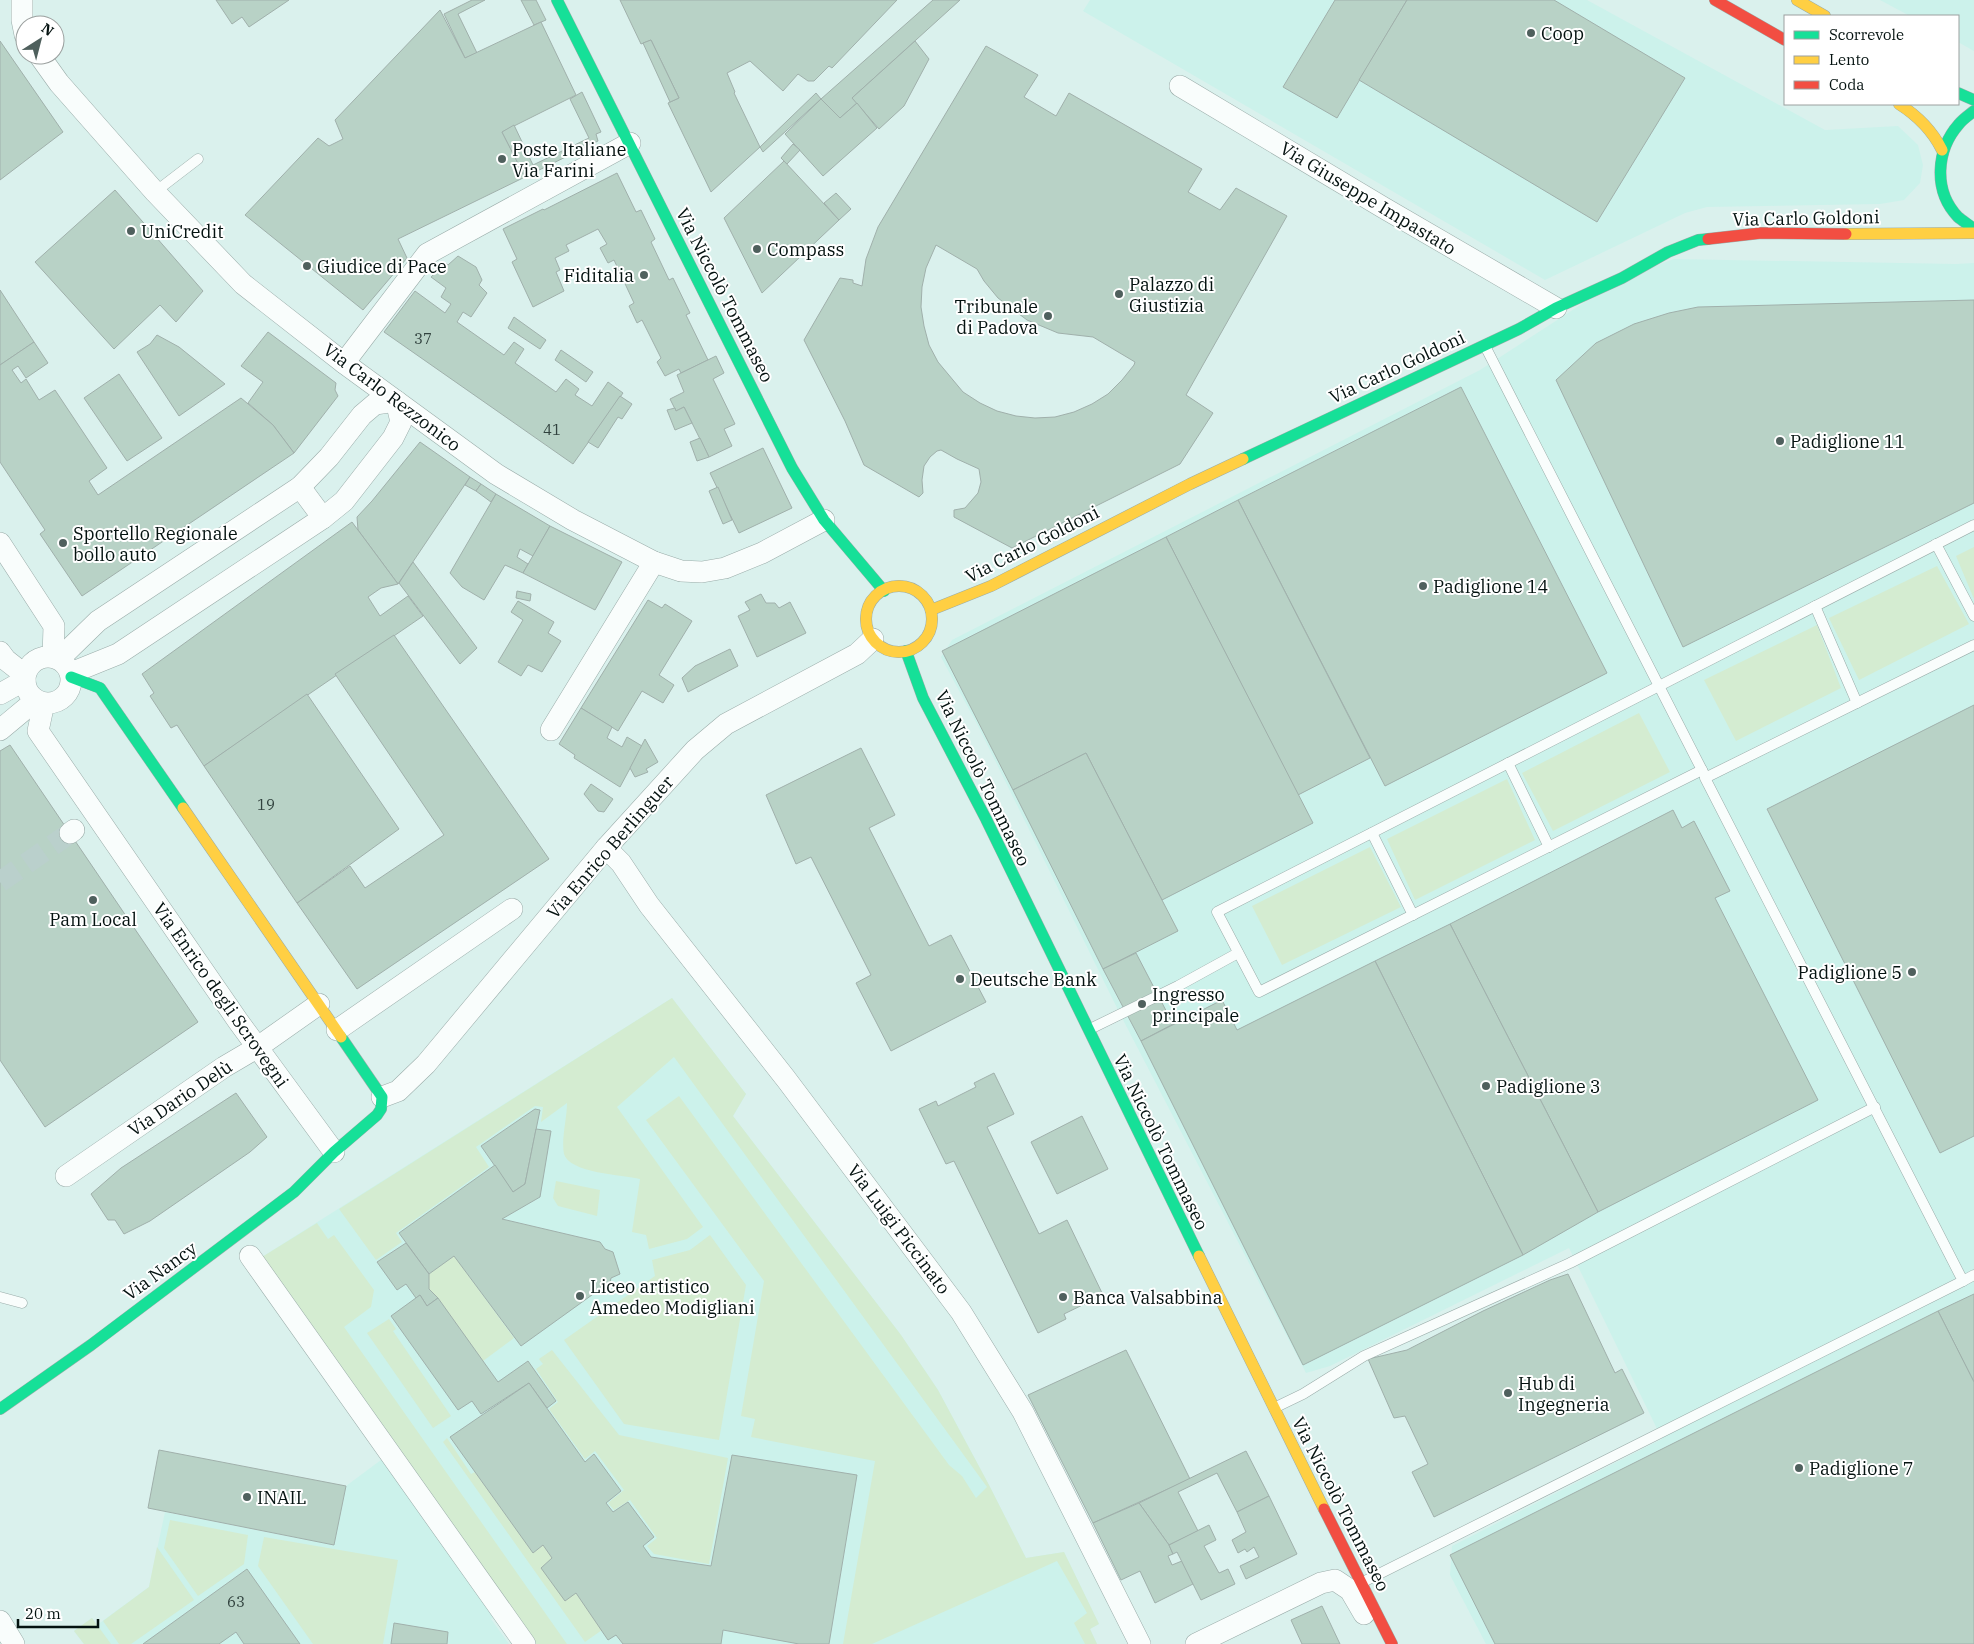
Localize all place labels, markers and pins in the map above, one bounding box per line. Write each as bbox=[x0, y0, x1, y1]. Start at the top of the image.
place label: Coop bbox=[1541, 22, 1584, 45]
marker: Coop bbox=[1525, 27, 1537, 39]
place label: Poste Italiane Via Farini bbox=[512, 138, 626, 182]
marker: Poste Italiane Via Farini bbox=[496, 153, 508, 165]
place label: UniCredit bbox=[141, 220, 224, 243]
marker: UniCredit bbox=[125, 225, 137, 237]
place label: Compass bbox=[767, 238, 844, 261]
marker: Compass bbox=[751, 243, 763, 255]
place label: Giudice di Pace bbox=[317, 255, 447, 278]
marker: Giudice di Pace bbox=[301, 260, 313, 272]
place label: Fiditalia bbox=[564, 264, 634, 287]
marker: Fiditalia bbox=[638, 269, 650, 281]
place label: Palazzo di Giustizia bbox=[1129, 273, 1214, 317]
marker: Palazzo di Giustizia bbox=[1113, 288, 1125, 300]
place label: Tribunale di Padova bbox=[955, 295, 1038, 339]
marker: Tribunale di Padova bbox=[1042, 310, 1054, 322]
place label: Padiglione 11 bbox=[1790, 430, 1905, 453]
marker: Padiglione 11 bbox=[1774, 435, 1786, 447]
place label: Sportello Regionale bollo auto bbox=[73, 522, 238, 566]
marker: Sportello Regionale bollo auto bbox=[57, 537, 69, 549]
place label: Padiglione 14 bbox=[1433, 575, 1548, 598]
marker: Padiglione 14 bbox=[1417, 580, 1429, 592]
marker: Pam Local bbox=[87, 894, 99, 906]
place label: Pam Local bbox=[49, 908, 137, 931]
place label: Padiglione 5 bbox=[1797, 961, 1902, 984]
marker: Padiglione 5 bbox=[1906, 966, 1918, 978]
place label: Deutsche Bank bbox=[970, 968, 1097, 991]
marker: Deutsche Bank bbox=[954, 973, 966, 985]
place label: Ingresso principale bbox=[1152, 983, 1239, 1027]
marker: Ingresso principale bbox=[1136, 998, 1148, 1010]
place label: Padiglione 3 bbox=[1496, 1075, 1601, 1098]
marker: Padiglione 3 bbox=[1480, 1080, 1492, 1092]
place label: Liceo artistico Amedeo Modigliani bbox=[590, 1275, 755, 1319]
place label: Banca Valsabbina bbox=[1073, 1286, 1223, 1309]
marker: Liceo artistico Amedeo Modigliani bbox=[574, 1290, 586, 1302]
marker: Banca Valsabbina bbox=[1057, 1291, 1069, 1303]
place label: Hub di Ingegneria bbox=[1518, 1372, 1610, 1416]
marker: Hub di Ingegneria bbox=[1502, 1387, 1514, 1399]
place label: Padiglione 7 bbox=[1809, 1457, 1914, 1480]
marker: Padiglione 7 bbox=[1793, 1462, 1805, 1474]
place label: INAIL bbox=[257, 1486, 306, 1509]
marker: INAIL bbox=[241, 1491, 253, 1503]

